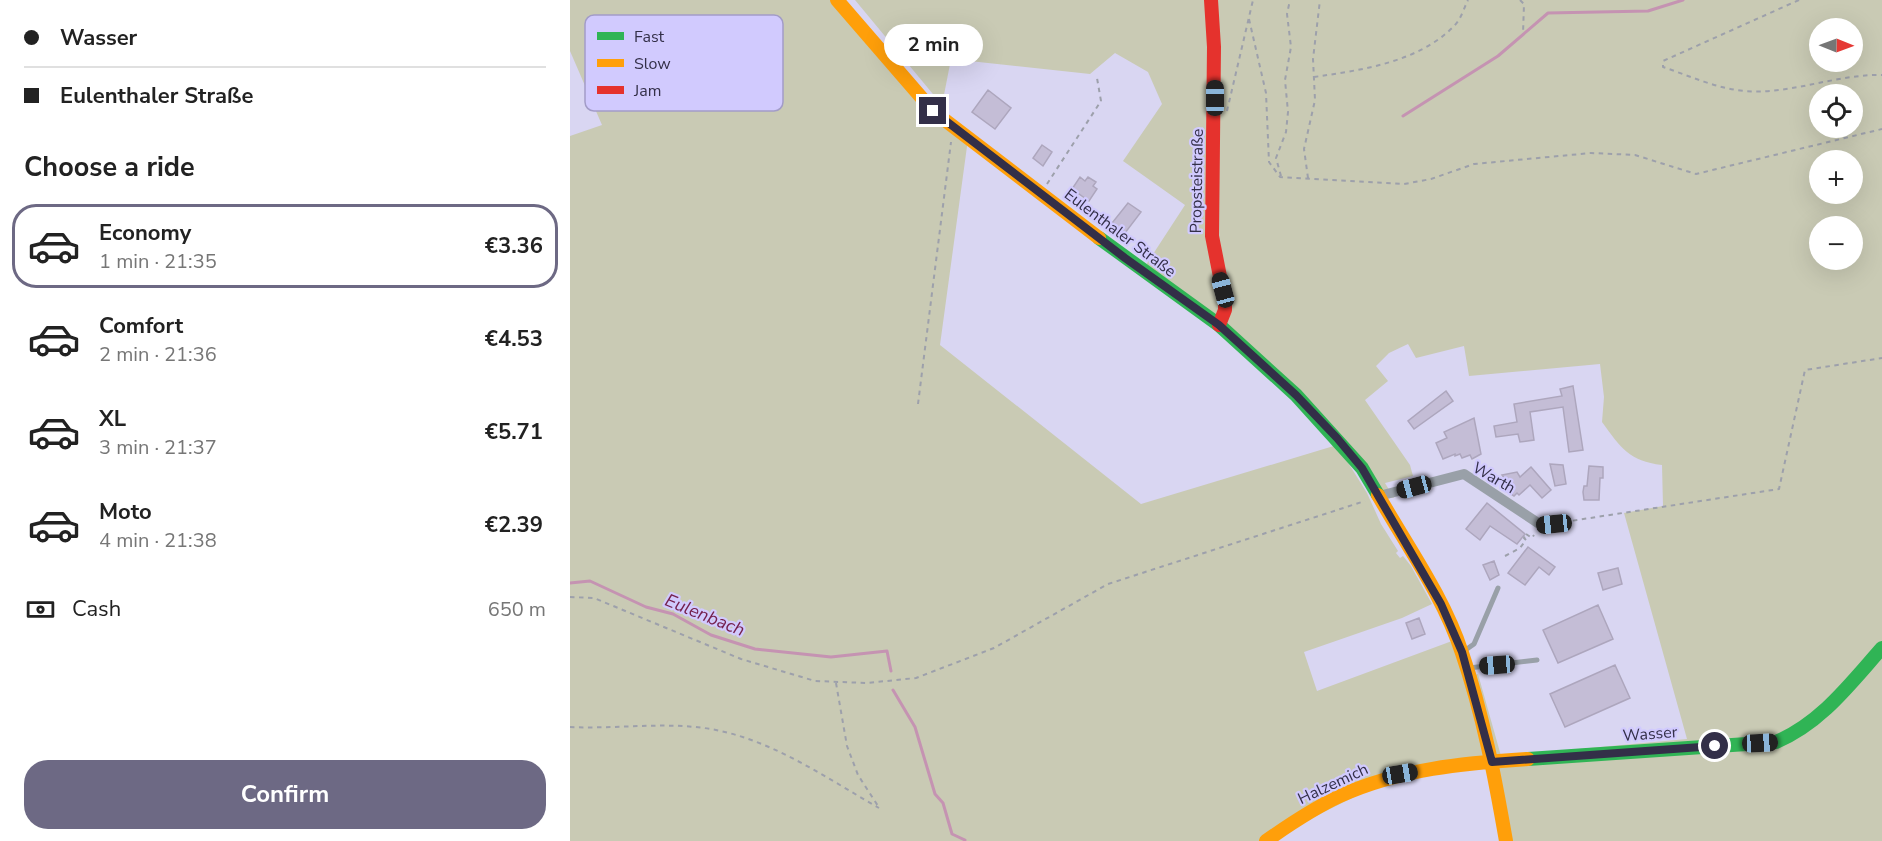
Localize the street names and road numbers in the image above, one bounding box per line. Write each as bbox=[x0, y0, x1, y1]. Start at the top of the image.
street label: Propsteistraße bbox=[1185, 128, 1209, 234]
street label: Eulenthaler Straße bbox=[1060, 184, 1180, 282]
street label: Warth bbox=[1469, 457, 1519, 499]
street label: Wasser bbox=[1622, 721, 1678, 747]
street label: Halzemich bbox=[1294, 758, 1372, 810]

